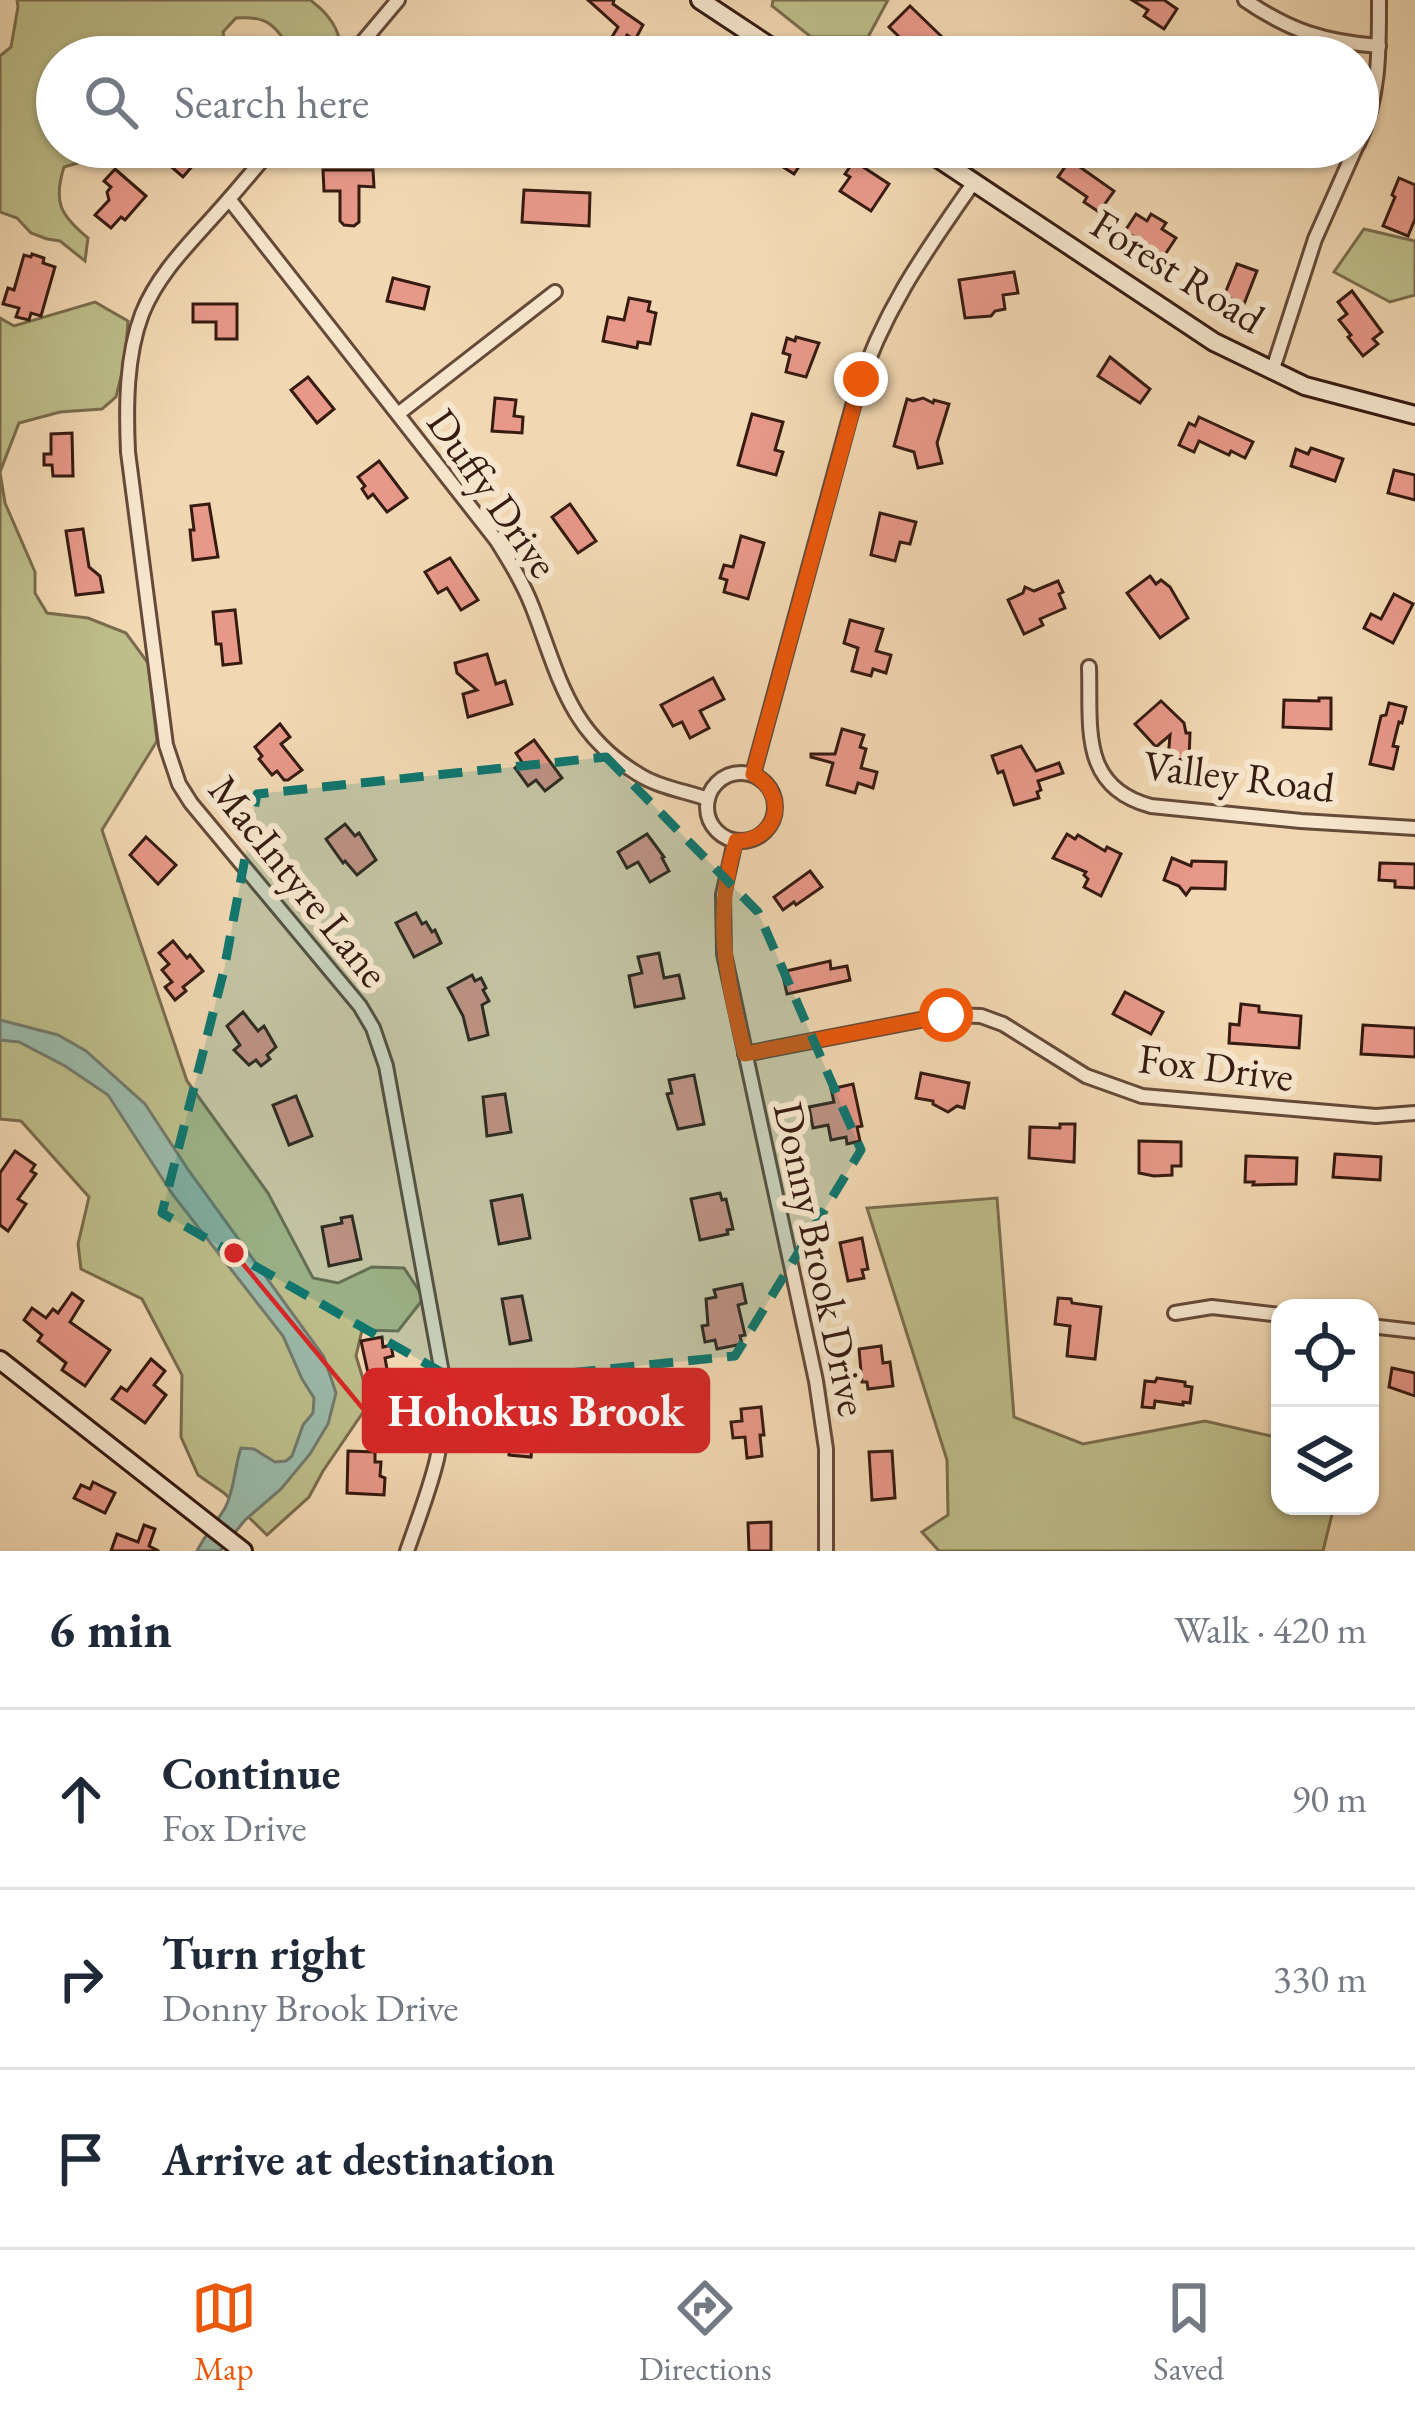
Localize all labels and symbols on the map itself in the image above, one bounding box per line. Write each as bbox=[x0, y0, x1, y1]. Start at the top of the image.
street label: Forest Road bbox=[1081, 196, 1276, 346]
route end bbox=[834, 352, 888, 406]
street label: Duffy Drive bbox=[415, 398, 571, 588]
street label: Valley Road bbox=[1140, 737, 1338, 815]
street label: MacIntyre Lane bbox=[197, 764, 401, 998]
route start bbox=[919, 988, 973, 1042]
street label: Fox Drive bbox=[1135, 1030, 1297, 1104]
street label: Donny Brook Drive bbox=[761, 1097, 881, 1421]
callout: Hohokus Brook bbox=[364, 1370, 708, 1451]
text: Hohokus Brook bbox=[388, 1381, 686, 1439]

